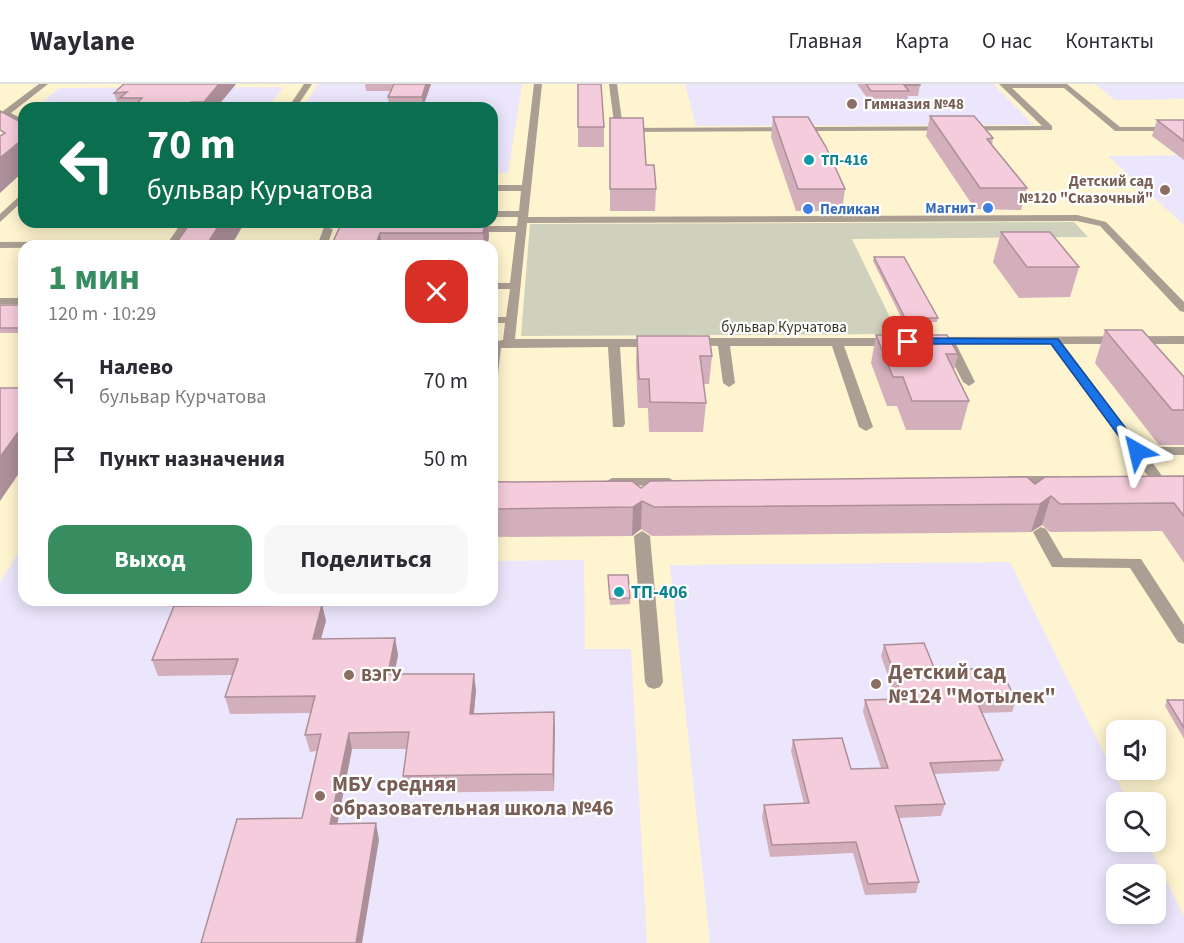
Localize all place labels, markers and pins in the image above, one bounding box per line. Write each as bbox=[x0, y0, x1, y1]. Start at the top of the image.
place label: Гимназия №48 bbox=[864, 94, 964, 115]
marker: Гимназия №48 bbox=[845, 97, 859, 111]
place label: ТП-416 bbox=[821, 150, 868, 171]
marker: ТП-416 bbox=[802, 153, 816, 167]
place label: Детский сад №120 "Сказочный" bbox=[1019, 171, 1153, 209]
marker: Детский сад №120 "Сказочный" bbox=[1158, 183, 1172, 197]
place label: Магнит bbox=[925, 198, 976, 219]
place label: Пеликан bbox=[820, 199, 880, 220]
marker: Магнит bbox=[981, 201, 995, 215]
marker: Пеликан bbox=[801, 202, 815, 216]
pin bbox=[882, 316, 933, 367]
place label: ТП-406 bbox=[631, 580, 687, 605]
marker: ТП-406 bbox=[612, 585, 626, 599]
place label: Детский сад №124 "Мотылек" bbox=[888, 657, 1056, 711]
place label: ВЭГУ bbox=[361, 663, 402, 688]
marker: ВЭГУ bbox=[342, 668, 356, 682]
marker: Детский сад №124 "Мотылек" bbox=[869, 677, 883, 691]
place label: МБУ средняя образовательная школа №46 bbox=[332, 769, 614, 823]
marker: МБУ средняя образовательная школа №46 bbox=[313, 789, 327, 803]

